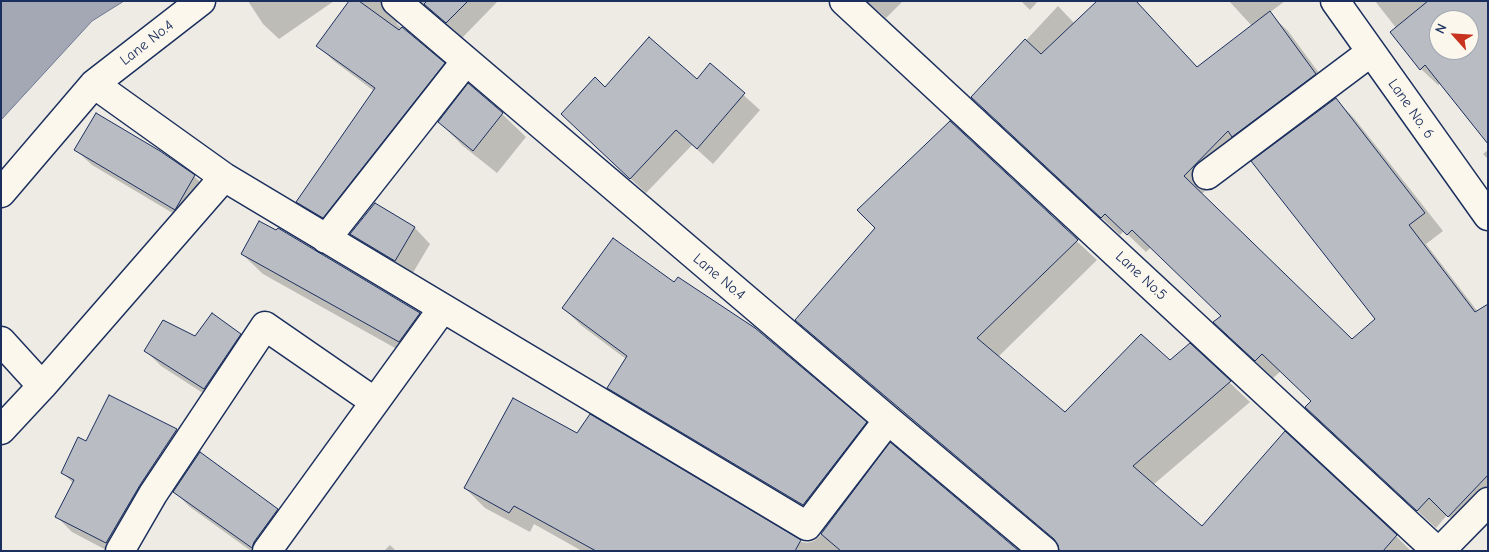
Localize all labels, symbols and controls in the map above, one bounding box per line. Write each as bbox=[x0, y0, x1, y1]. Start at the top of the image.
north arrow bbox=[1429, 10, 1479, 60]
street label: Lane No.4 bbox=[117, 17, 177, 69]
text: N bbox=[1431, 21, 1451, 36]
street label: Lane No. 6 bbox=[1384, 76, 1438, 142]
street label: Lane No.5 bbox=[1112, 248, 1170, 304]
street label: Lane No.4 bbox=[689, 250, 749, 304]

